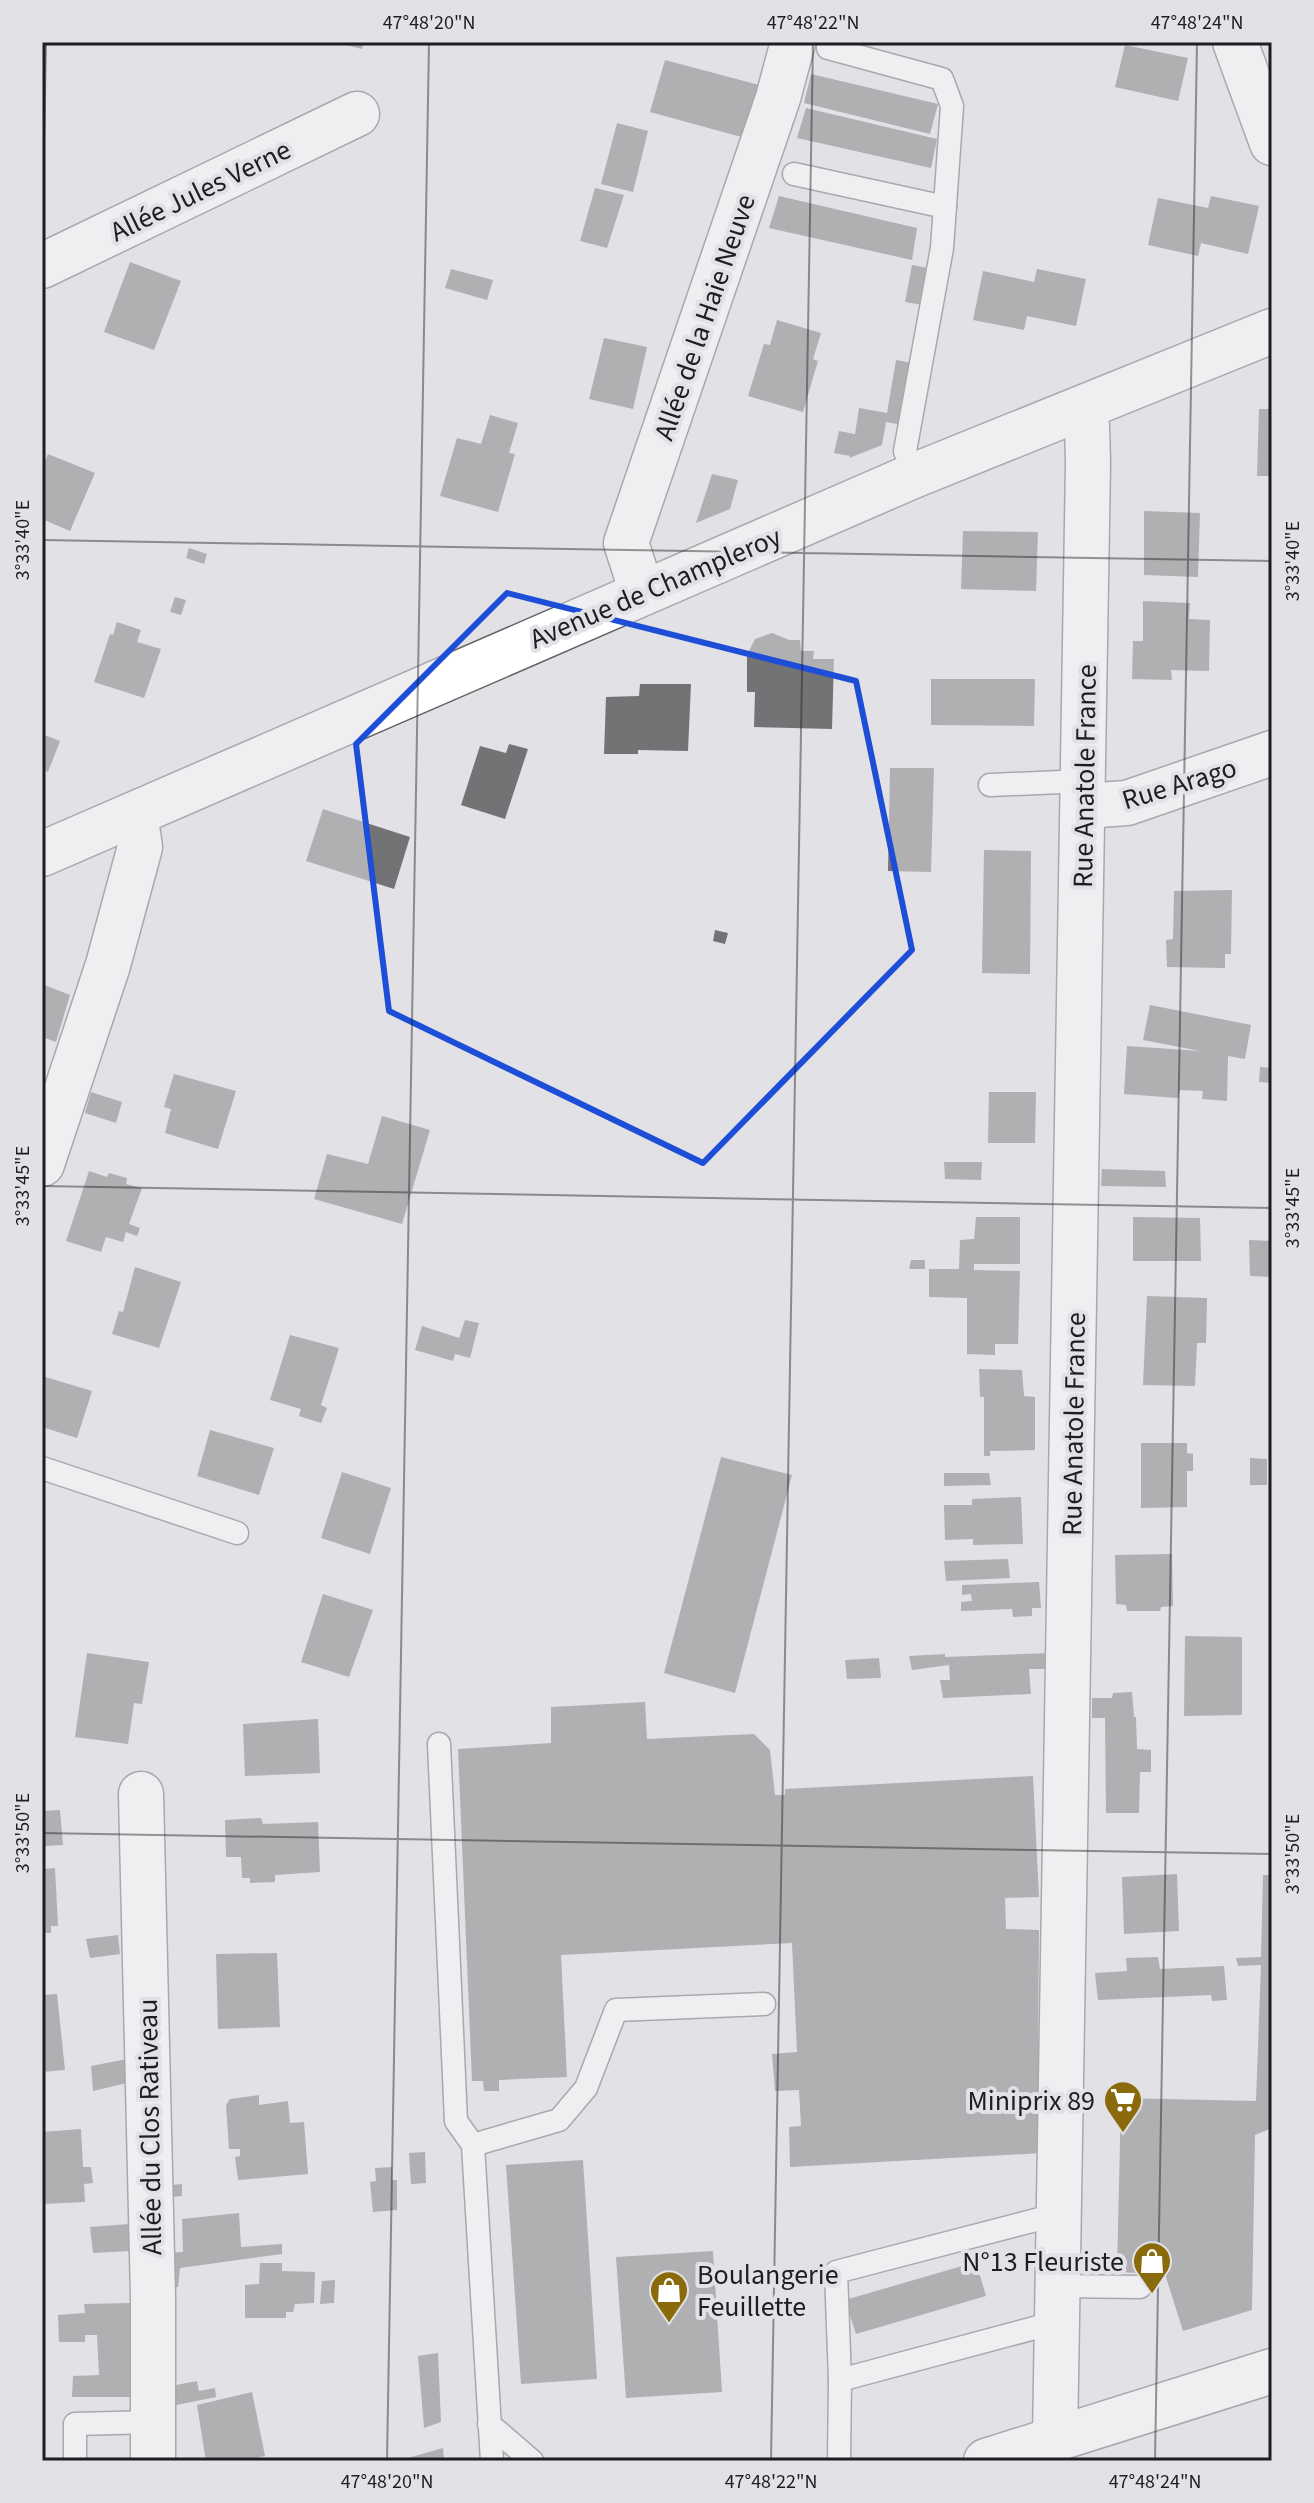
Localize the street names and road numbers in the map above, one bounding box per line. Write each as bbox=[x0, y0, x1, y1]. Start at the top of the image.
street label: Allée Jules Verne bbox=[103, 130, 298, 252]
street label: Allée de la Haie Neuve bbox=[644, 189, 766, 446]
street label: Avenue de Champleroy bbox=[523, 517, 787, 659]
street label: Rue Anatole France bbox=[1063, 664, 1107, 888]
street label: Rue Arago bbox=[1117, 748, 1242, 820]
street label: Rue Anatole France bbox=[1052, 1312, 1096, 1536]
street label: Allée du Clos Rativeau bbox=[128, 1998, 172, 2256]

